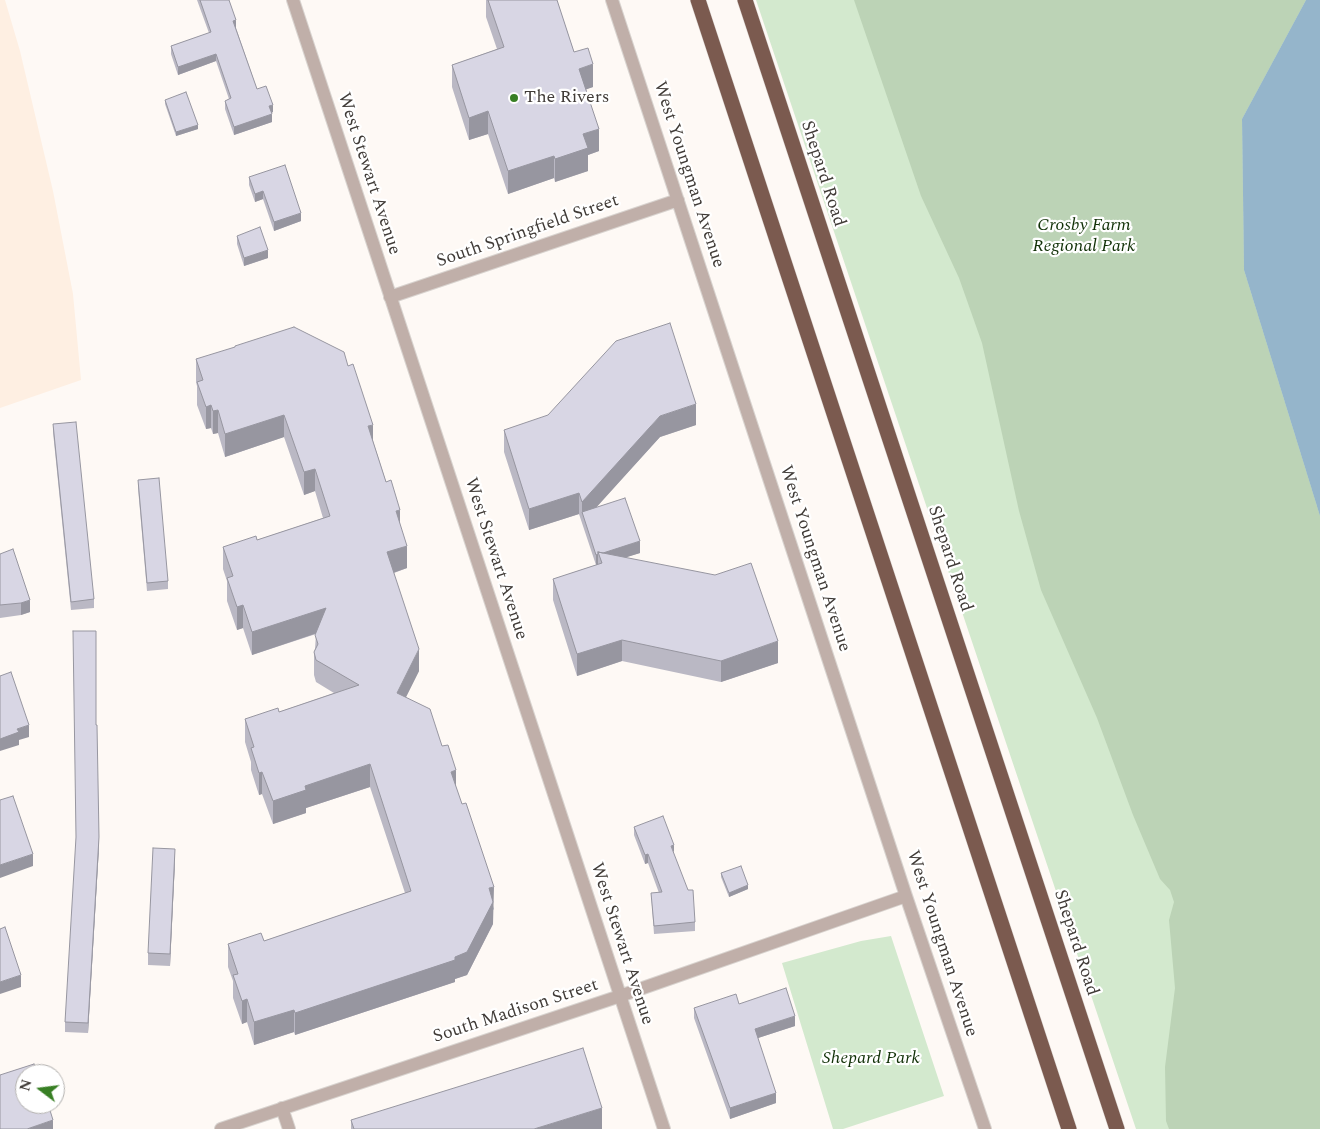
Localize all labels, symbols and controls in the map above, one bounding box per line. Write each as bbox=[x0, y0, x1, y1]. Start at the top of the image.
street label: West Youngman Avenue bbox=[648, 79, 728, 271]
place label: The Rivers bbox=[524, 87, 610, 109]
street label: West Stewart Avenue bbox=[332, 90, 404, 258]
marker: The Rivers bbox=[508, 92, 520, 104]
street label: Shepard Road bbox=[795, 118, 849, 230]
street label: South Springfield Street bbox=[434, 191, 622, 273]
park label: Crosby Farm Regional Park bbox=[1033, 215, 1135, 258]
street label: West Youngman Avenue bbox=[774, 463, 854, 655]
street label: West Stewart Avenue bbox=[459, 475, 531, 643]
street label: Shepard Road bbox=[922, 503, 976, 615]
street label: West Youngman Avenue bbox=[901, 848, 981, 1040]
street label: West Stewart Avenue bbox=[585, 860, 657, 1028]
street label: Shepard Road bbox=[1048, 887, 1102, 999]
street label: South Madison Street bbox=[431, 975, 601, 1049]
park label: Shepard Park bbox=[822, 1048, 920, 1070]
north arrow bbox=[15, 1064, 65, 1114]
text: N bbox=[14, 1077, 38, 1093]

